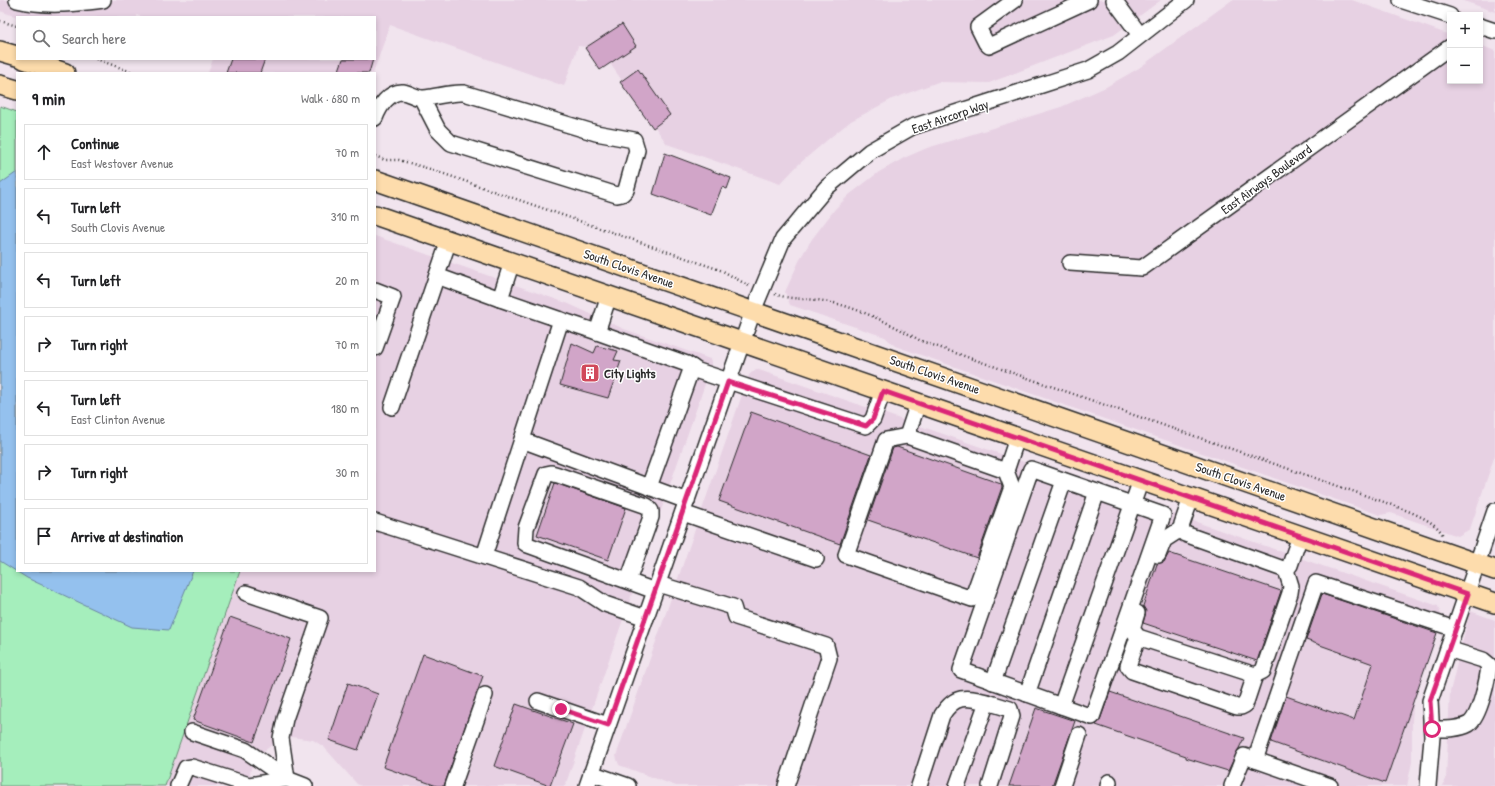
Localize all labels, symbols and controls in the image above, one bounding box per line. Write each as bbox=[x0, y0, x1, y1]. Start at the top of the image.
map controls bbox=[1447, 12, 1483, 84]
button: + bbox=[1447, 12, 1483, 48]
search box bbox=[16, 16, 376, 60]
icon: search bbox=[30, 27, 52, 49]
text: Search here bbox=[62, 28, 126, 49]
button: − bbox=[1447, 48, 1483, 84]
text: 9 min bbox=[32, 87, 65, 110]
text: Walk · 680 m bbox=[301, 89, 360, 107]
street label: East Aircorp Way bbox=[909, 94, 991, 138]
text: Continue bbox=[71, 133, 119, 154]
street label: East Airways Boulevard bbox=[1217, 140, 1315, 218]
icon: ahead bbox=[33, 141, 55, 163]
text: 70 m bbox=[335, 143, 359, 161]
text: East Westover Avenue bbox=[71, 154, 174, 172]
text: Turn left bbox=[71, 197, 121, 218]
icon: left bbox=[33, 205, 55, 227]
text: 310 m bbox=[331, 207, 359, 225]
text: South Clovis Avenue bbox=[71, 218, 165, 236]
street label: South Clovis Avenue bbox=[582, 244, 676, 292]
icon: left bbox=[33, 269, 55, 291]
text: Turn left bbox=[71, 270, 121, 291]
text: 20 m bbox=[335, 271, 359, 289]
icon: right bbox=[33, 333, 55, 355]
text: Turn right bbox=[71, 334, 127, 355]
text: 70 m bbox=[335, 335, 359, 353]
street label: South Clovis Avenue bbox=[888, 350, 982, 398]
building icon: City Lights bbox=[579, 362, 601, 384]
place label: City Lights bbox=[604, 364, 655, 383]
text: Turn left bbox=[71, 389, 121, 410]
icon: left bbox=[33, 397, 55, 419]
text: 180 m bbox=[331, 399, 359, 417]
text: East Clinton Avenue bbox=[71, 410, 165, 428]
street label: South Clovis Avenue bbox=[1194, 457, 1288, 505]
icon: right bbox=[33, 461, 55, 483]
text: Turn right bbox=[71, 462, 127, 483]
text: 30 m bbox=[336, 463, 359, 481]
icon: arrive bbox=[33, 525, 55, 547]
text: Arrive at destination bbox=[71, 526, 183, 547]
route end bbox=[552, 700, 570, 718]
route start bbox=[1423, 720, 1441, 738]

